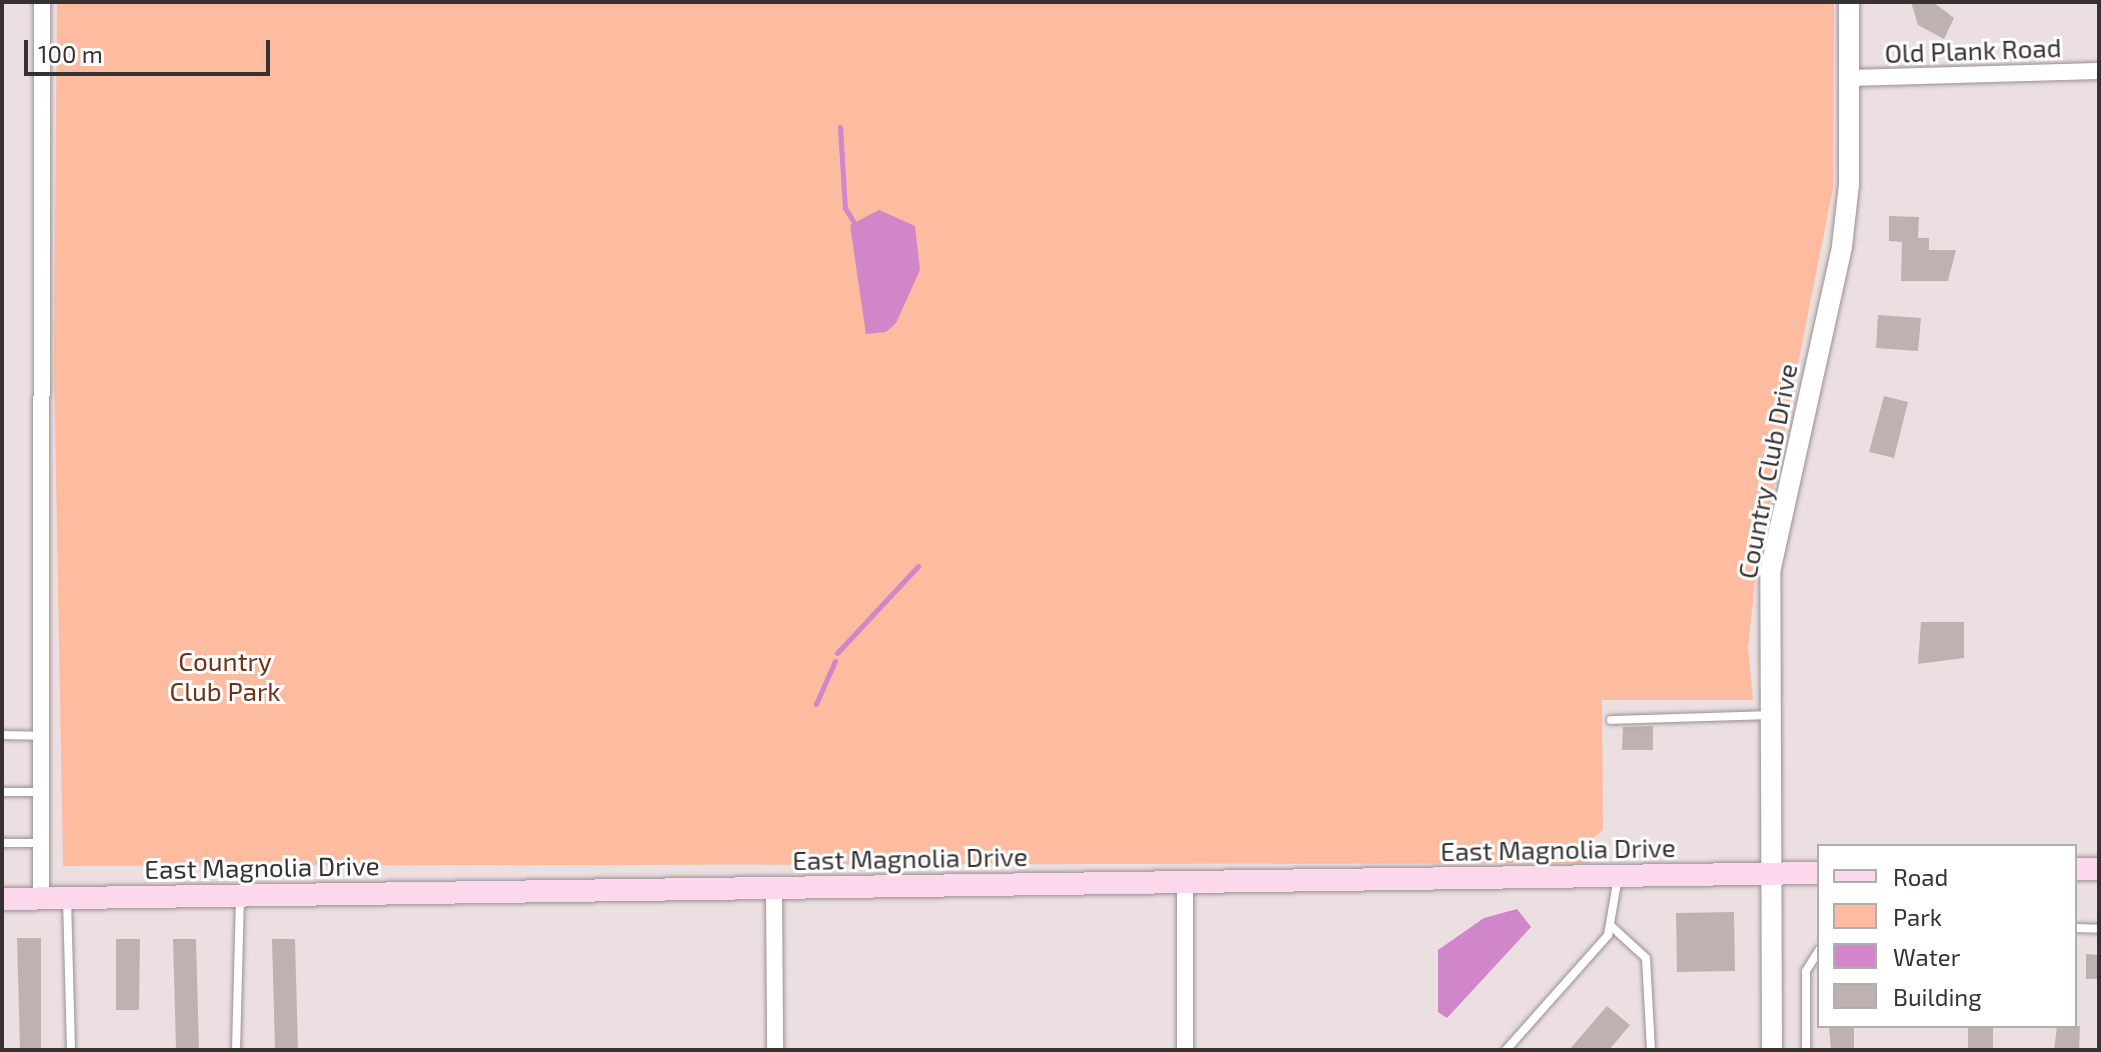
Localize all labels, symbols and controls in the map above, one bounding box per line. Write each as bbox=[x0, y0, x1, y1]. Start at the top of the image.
scale bar bbox=[28, 24, 274, 74]
street label: Old Plank Road bbox=[1884, 31, 2062, 69]
text: 100 m bbox=[38, 39, 103, 68]
street label: Country Club Drive bbox=[1731, 360, 1803, 582]
park label: Country Club Park bbox=[169, 645, 281, 706]
street label: East Magnolia Drive bbox=[1440, 831, 1676, 867]
street label: East Magnolia Drive bbox=[792, 840, 1028, 876]
legend bbox=[1817, 844, 2077, 1028]
street label: East Magnolia Drive bbox=[144, 849, 380, 885]
text: Road bbox=[1893, 862, 1948, 891]
text: Park bbox=[1893, 902, 1942, 931]
text: Water bbox=[1893, 942, 1960, 971]
text: Building bbox=[1893, 982, 1982, 1011]

